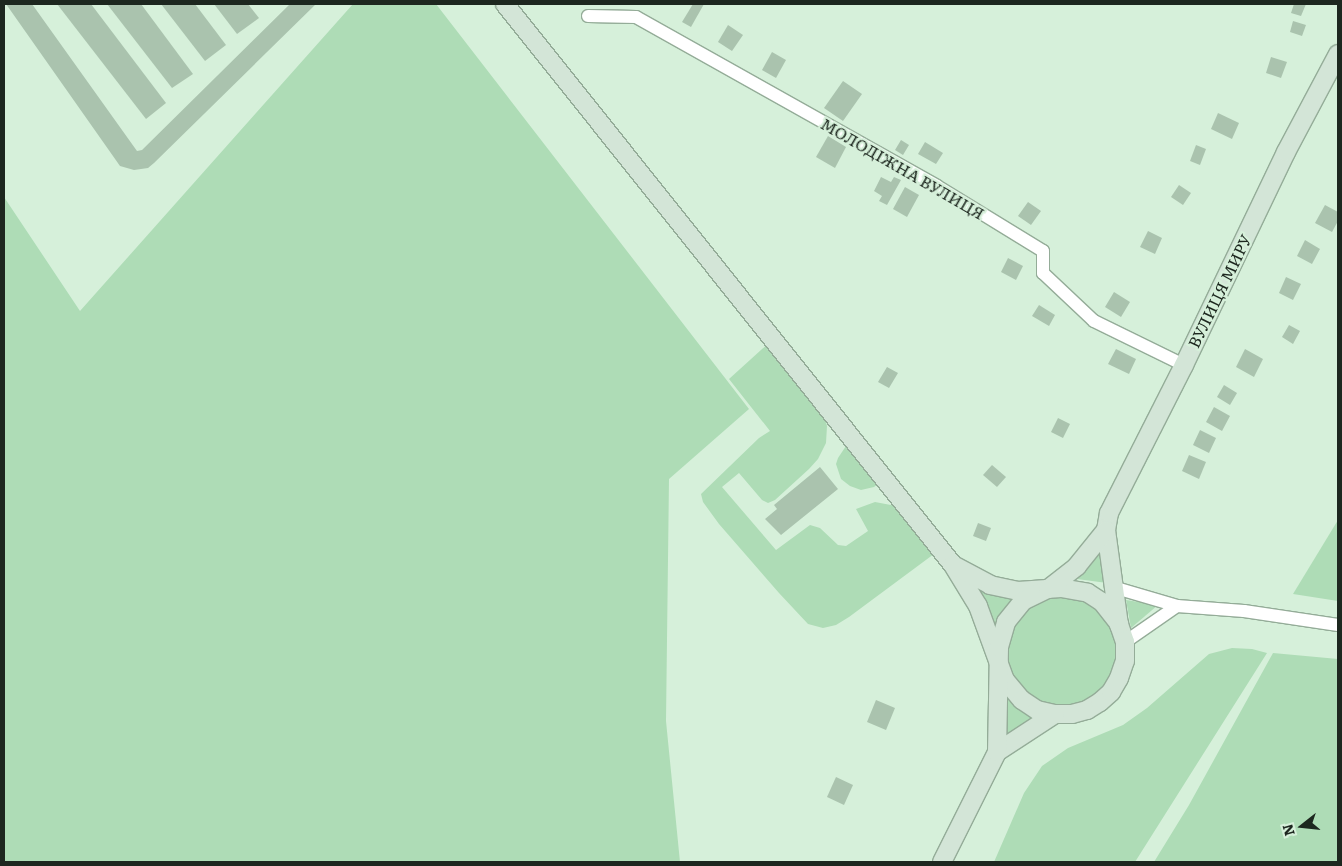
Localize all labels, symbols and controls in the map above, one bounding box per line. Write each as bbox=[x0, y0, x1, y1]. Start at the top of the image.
street label: МОЛОДІЖНА ВУЛИЦЯ bbox=[818, 113, 988, 223]
street label: ВУЛИЦЯ МИРУ bbox=[1183, 231, 1255, 351]
north arrow bbox=[1277, 801, 1327, 851]
text: N bbox=[1276, 822, 1299, 839]

